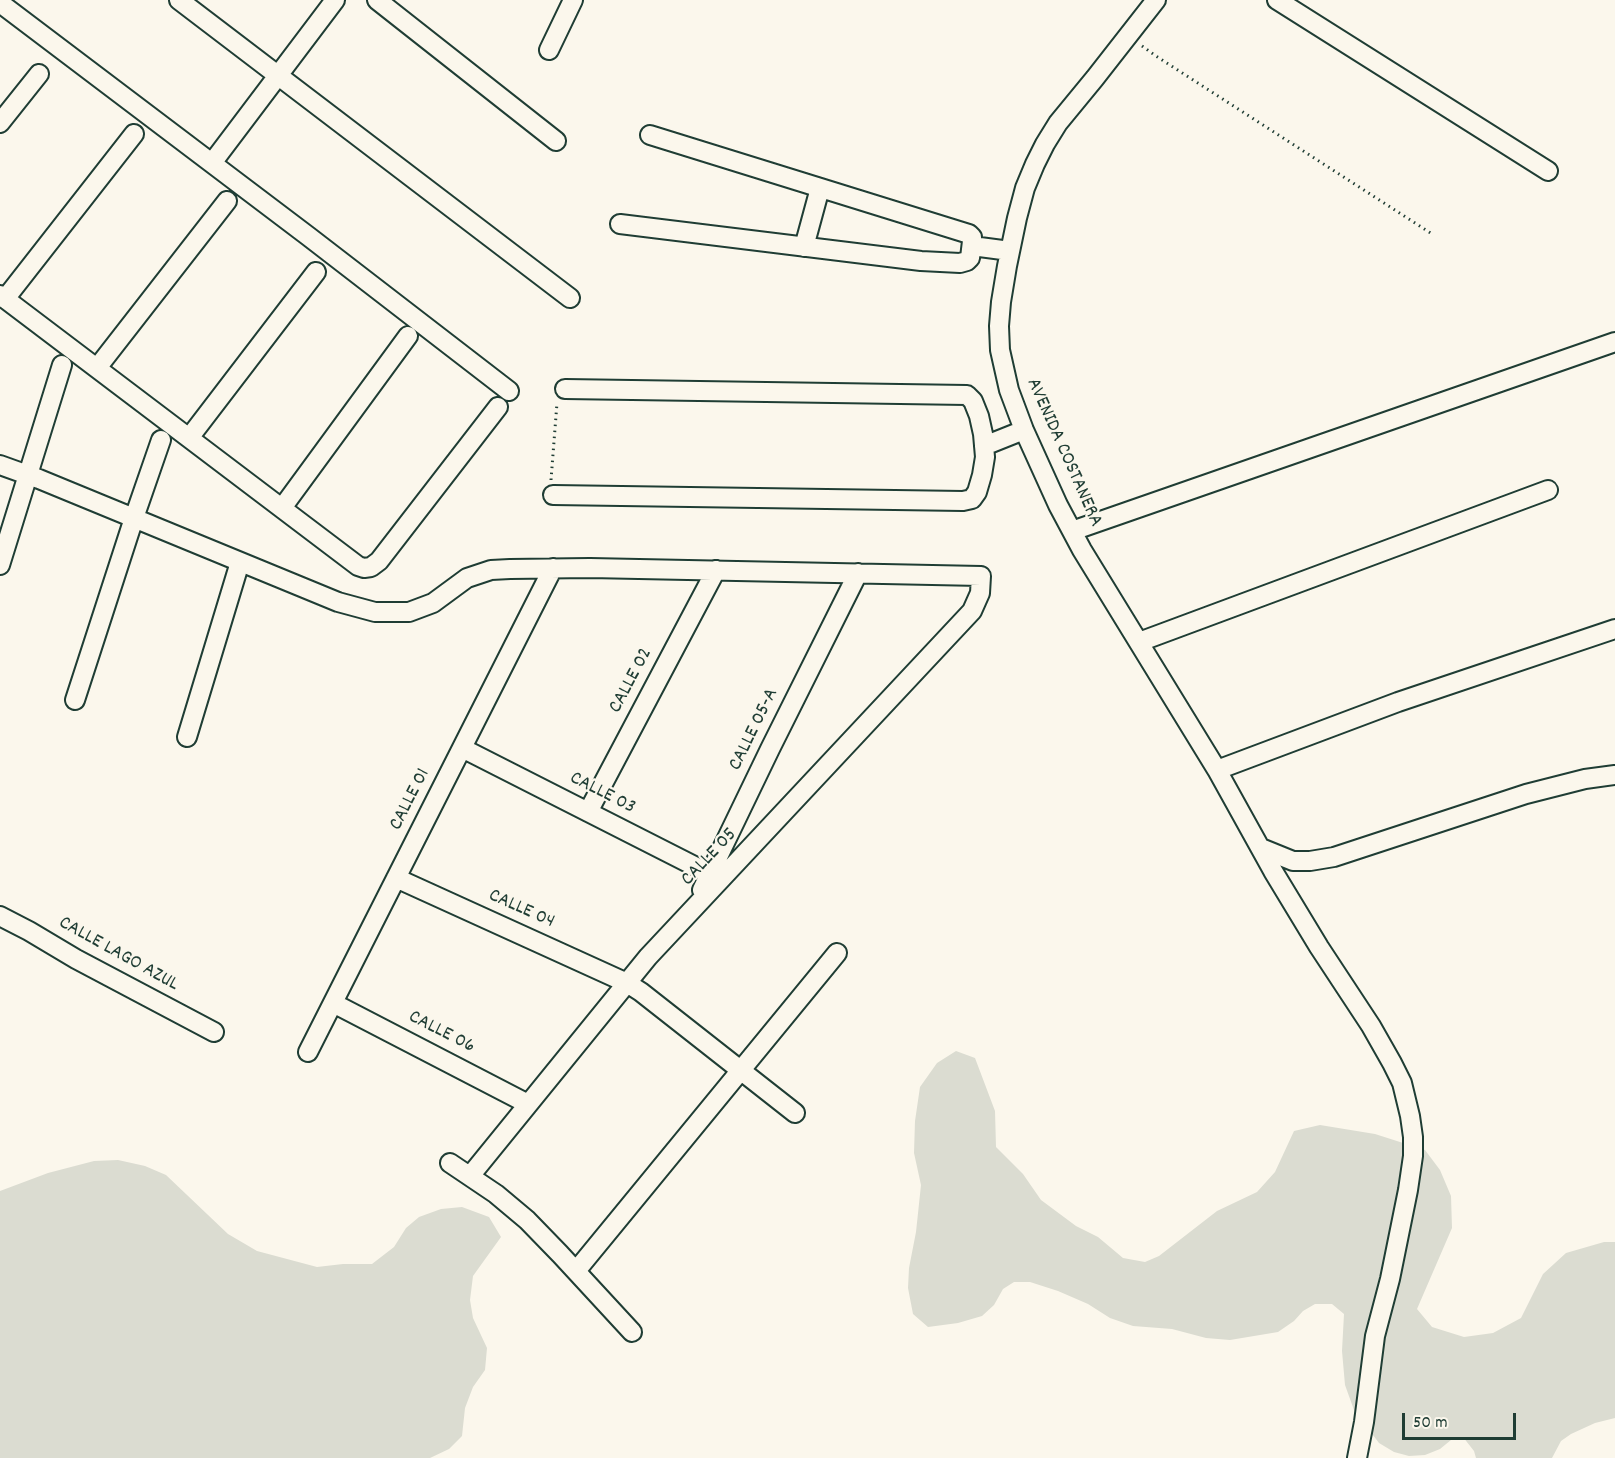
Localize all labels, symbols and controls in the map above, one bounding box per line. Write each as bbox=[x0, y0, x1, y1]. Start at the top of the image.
street label: AVENIDA COSTANERA bbox=[1019, 375, 1107, 531]
street label: CALLE 02 bbox=[605, 644, 659, 718]
street label: CALLE 05-A bbox=[725, 685, 785, 775]
street label: CALLE 01 bbox=[385, 765, 437, 835]
street label: CALLE 03 bbox=[565, 767, 639, 821]
street label: CALLE 05 bbox=[677, 824, 743, 892]
street label: CALLE 04 bbox=[484, 885, 558, 935]
street label: CALLE LAGO AZUL bbox=[54, 912, 182, 998]
street label: CALLE 06 bbox=[404, 1006, 478, 1060]
scale bar bbox=[1405, 1401, 1519, 1439]
text: 50 m bbox=[1413, 1411, 1448, 1436]

